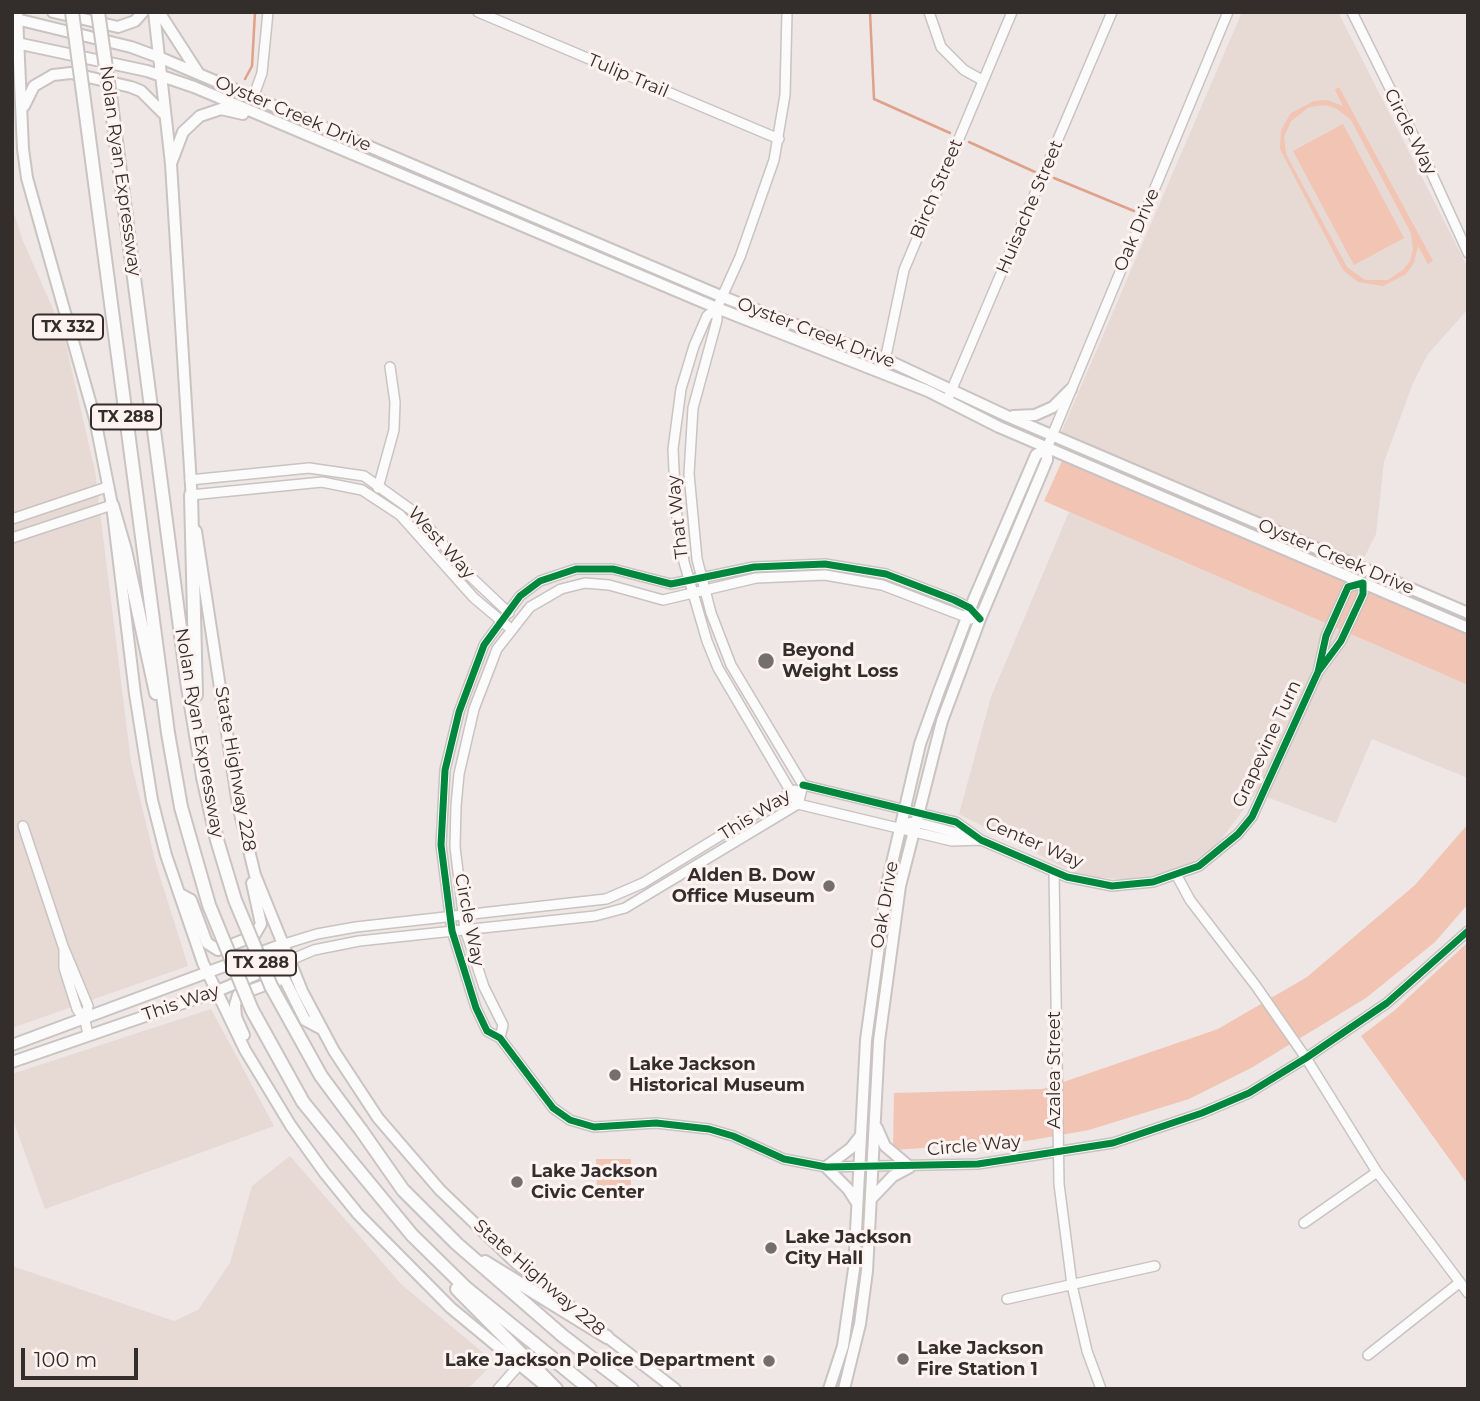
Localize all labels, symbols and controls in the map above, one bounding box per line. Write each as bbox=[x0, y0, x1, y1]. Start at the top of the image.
street label: Tulip Trail bbox=[584, 49, 672, 103]
street label: Nolan Ryan Expressway bbox=[95, 64, 145, 278]
street label: Oyster Creek Drive bbox=[212, 71, 374, 157]
street label: Circle Way bbox=[1379, 85, 1441, 179]
street label: Birch Street bbox=[906, 136, 968, 242]
street label: Huisache Street bbox=[992, 137, 1068, 277]
street label: Oak Drive bbox=[1110, 185, 1164, 275]
street label: Oyster Creek Drive bbox=[734, 293, 898, 373]
road number: TX 332 bbox=[33, 314, 103, 340]
road number: TX 288 bbox=[91, 404, 161, 430]
street label: That Way bbox=[663, 474, 693, 560]
street label: West Way bbox=[403, 502, 479, 584]
street label: Oyster Creek Drive bbox=[1255, 514, 1417, 600]
street label: Nolan Ryan Expressway bbox=[170, 626, 228, 840]
place label: Beyond Weight Loss bbox=[782, 640, 898, 682]
marker: Beyond Weight Loss bbox=[756, 651, 776, 671]
street label: Grapevine Turn bbox=[1228, 677, 1306, 811]
street label: State Highway 228 bbox=[210, 685, 260, 853]
street label: This Way bbox=[715, 785, 795, 845]
street label: Center Way bbox=[982, 813, 1086, 873]
street label: Oak Drive bbox=[867, 860, 903, 950]
place label: Alden B. Dow Office Museum bbox=[672, 865, 815, 908]
street label: Circle Way bbox=[449, 872, 489, 968]
marker: Alden B. Dow Office Museum bbox=[821, 878, 837, 894]
road number: TX 288 bbox=[226, 951, 296, 976]
street label: This Way bbox=[140, 980, 222, 1026]
street label: Azalea Street bbox=[1044, 1011, 1066, 1129]
place label: Lake Jackson Historical Museum bbox=[629, 1054, 805, 1096]
marker: Lake Jackson Historical Museum bbox=[607, 1067, 623, 1083]
street label: Circle Way bbox=[926, 1131, 1022, 1161]
place label: Lake Jackson Civic Center bbox=[531, 1161, 658, 1204]
marker: Lake Jackson Civic Center bbox=[509, 1174, 525, 1190]
street label: State Highway 228 bbox=[469, 1215, 609, 1341]
place label: Lake Jackson City Hall bbox=[785, 1227, 912, 1270]
marker: Lake Jackson City Hall bbox=[763, 1240, 779, 1256]
scale bar bbox=[24, 1334, 142, 1378]
place label: Lake Jackson Fire Station 1 bbox=[917, 1338, 1044, 1380]
text: 100 m bbox=[34, 1347, 97, 1372]
place label: Lake Jackson Police Department bbox=[445, 1350, 755, 1372]
marker: Lake Jackson Fire Station 1 bbox=[895, 1351, 911, 1367]
marker: Lake Jackson Police Department bbox=[761, 1353, 777, 1369]

